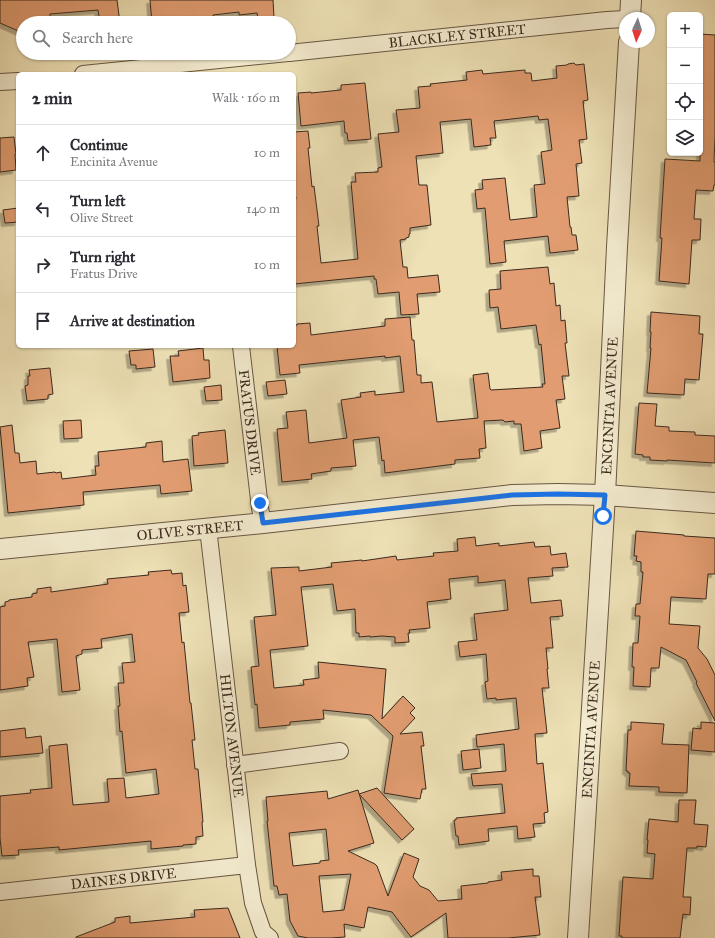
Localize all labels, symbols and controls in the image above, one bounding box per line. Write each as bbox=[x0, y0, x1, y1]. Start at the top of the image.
north arrow bbox=[619, 12, 655, 48]
map controls bbox=[667, 12, 703, 156]
button: + bbox=[667, 12, 703, 48]
search box bbox=[16, 16, 296, 60]
street label: BLACKLEY STREET bbox=[388, 20, 527, 52]
icon: search bbox=[30, 27, 52, 49]
text: Search here bbox=[62, 29, 133, 47]
button: − bbox=[667, 48, 703, 84]
button: locate bbox=[667, 84, 703, 120]
text: 2 min bbox=[32, 88, 72, 109]
text: Walk · 160 m bbox=[212, 90, 280, 106]
button: layers bbox=[667, 120, 703, 156]
text: Continue bbox=[70, 136, 128, 154]
icon: ahead bbox=[32, 142, 54, 164]
text: 10 m bbox=[254, 145, 280, 161]
text: Encinita Avenue bbox=[70, 154, 158, 170]
text: Turn left bbox=[70, 192, 126, 210]
icon: left bbox=[32, 198, 54, 220]
text: 140 m bbox=[246, 201, 280, 217]
text: Olive Street bbox=[70, 210, 133, 226]
text: Turn right bbox=[70, 248, 135, 266]
icon: right bbox=[32, 254, 54, 276]
text: 10 m bbox=[254, 257, 280, 273]
text: Fratus Drive bbox=[70, 266, 138, 282]
icon: arrive bbox=[32, 310, 54, 332]
text: Arrive at destination bbox=[70, 312, 195, 330]
street label: ENCINITA AVENUE bbox=[598, 337, 622, 475]
street label: FRATUS DRIVE bbox=[235, 369, 264, 476]
route end bbox=[251, 494, 269, 512]
route start bbox=[594, 507, 612, 525]
street label: OLIVE STREET bbox=[136, 517, 245, 544]
street label: ENCINITA AVENUE bbox=[579, 660, 604, 799]
street label: HILTON AVENUE bbox=[216, 673, 247, 798]
street label: DAINES DRIVE bbox=[70, 865, 177, 893]

